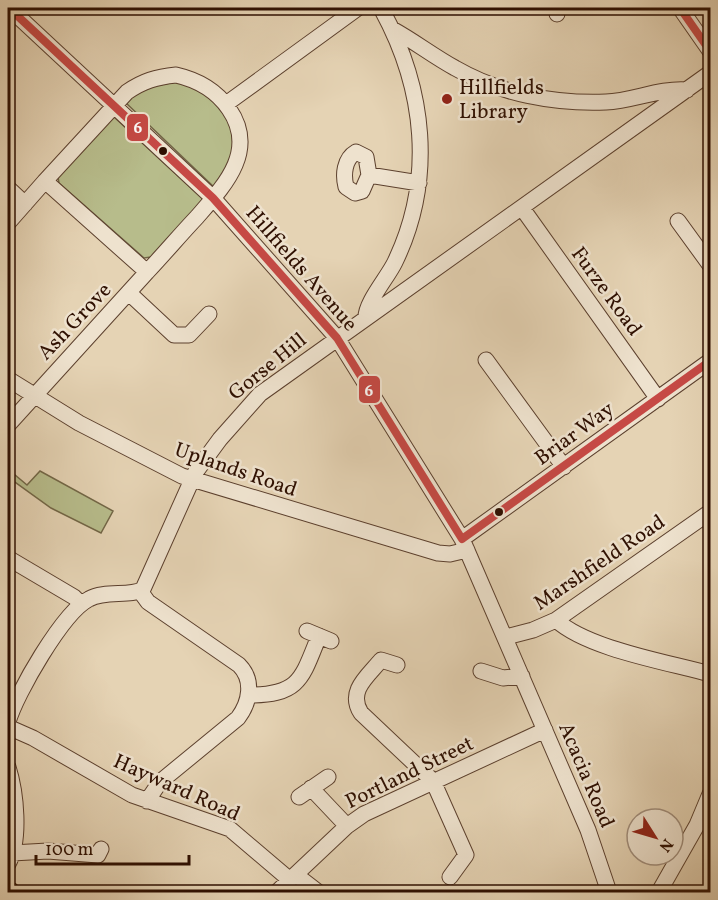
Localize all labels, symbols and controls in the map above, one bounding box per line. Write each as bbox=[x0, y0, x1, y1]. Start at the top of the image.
place label: Hillfields Library bbox=[459, 74, 544, 127]
marker: Hillfields Library bbox=[440, 92, 454, 106]
line badge: 6 bbox=[126, 113, 149, 142]
text: 6 bbox=[134, 118, 143, 140]
unlabelled marker bbox=[157, 145, 169, 157]
street label: Hillfields Avenue bbox=[238, 200, 364, 338]
street label: Furze Road bbox=[564, 241, 648, 342]
street label: Ash Grove bbox=[32, 277, 119, 367]
street label: Gorse Hill bbox=[223, 327, 313, 408]
line badge: 6 bbox=[358, 375, 381, 404]
text: 6 bbox=[365, 381, 374, 403]
street label: Briar Way bbox=[529, 395, 621, 473]
street label: Uplands Road bbox=[170, 436, 301, 505]
unlabelled marker bbox=[493, 506, 505, 518]
street label: Marshfield Road bbox=[528, 508, 671, 618]
street label: Acacia Road bbox=[550, 718, 621, 833]
street label: Portland Street bbox=[341, 730, 479, 817]
street label: Hayward Road bbox=[108, 747, 244, 829]
north arrow bbox=[625, 807, 685, 867]
scale bar bbox=[36, 828, 189, 866]
text: N bbox=[653, 834, 678, 856]
text: 100 m bbox=[45, 838, 94, 863]

